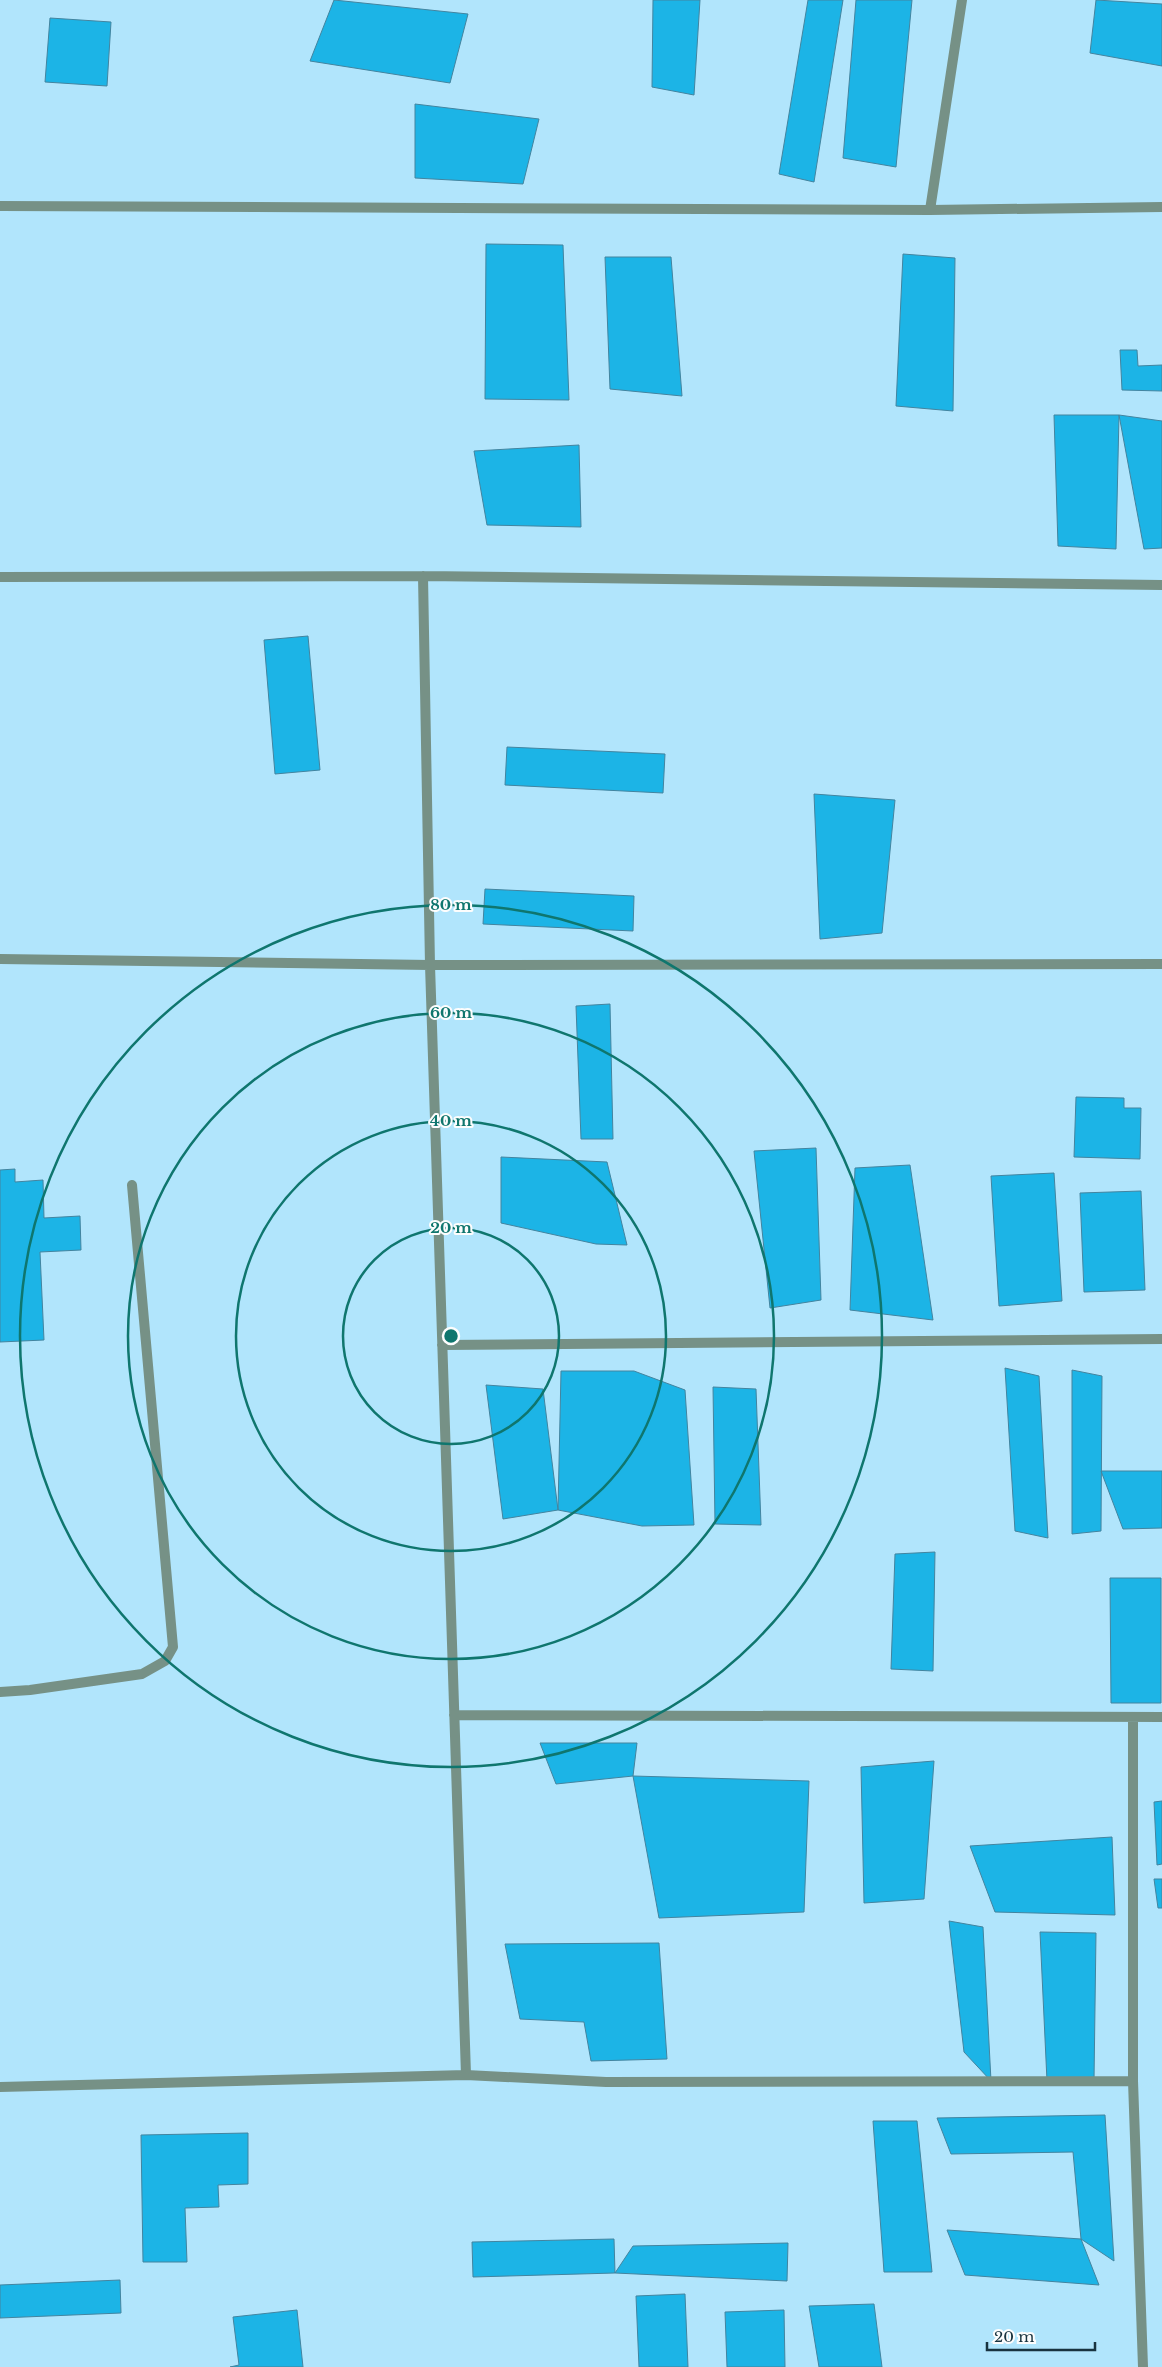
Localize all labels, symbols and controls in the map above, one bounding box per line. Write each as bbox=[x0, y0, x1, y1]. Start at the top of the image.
text: 80 m bbox=[430, 895, 472, 914]
text: 60 m bbox=[430, 1003, 472, 1022]
text: 40 m bbox=[430, 1111, 472, 1130]
text: 20 m bbox=[430, 1218, 472, 1237]
centre of rings bbox=[442, 1327, 460, 1345]
scale bar bbox=[987, 2320, 1094, 2352]
text: 20 m bbox=[994, 2327, 1034, 2346]

